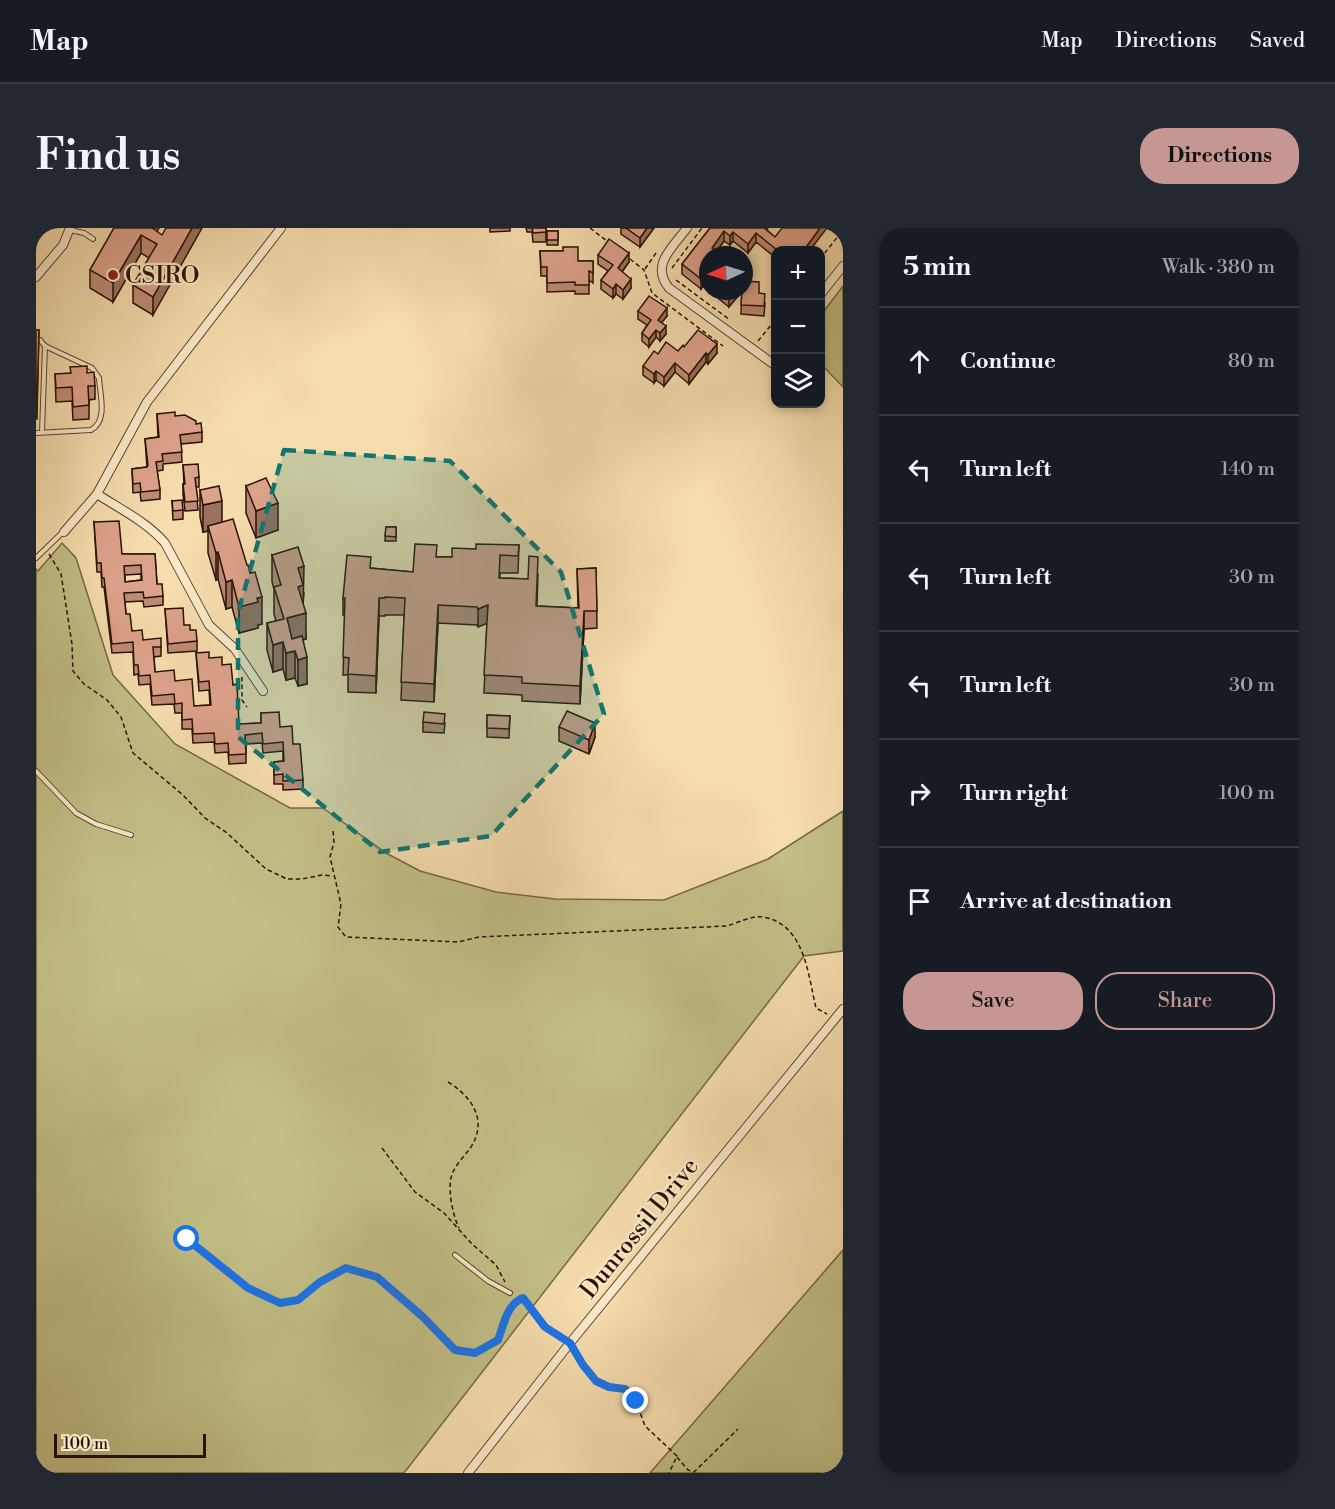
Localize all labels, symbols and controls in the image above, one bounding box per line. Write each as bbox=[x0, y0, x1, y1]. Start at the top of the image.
text: Map bbox=[30, 24, 89, 59]
text: Map bbox=[1041, 28, 1083, 54]
text: Directions bbox=[1116, 28, 1217, 54]
text: Saved bbox=[1250, 28, 1305, 54]
button: Directions bbox=[1140, 128, 1299, 184]
text: Find us bbox=[36, 130, 180, 183]
north arrow bbox=[699, 246, 753, 300]
map controls bbox=[771, 246, 825, 408]
button: + bbox=[771, 246, 825, 300]
text: 5 min bbox=[903, 251, 971, 283]
text: Walk · 380 m bbox=[1162, 255, 1275, 280]
place label: CSIRO bbox=[125, 261, 200, 291]
marker: CSIRO bbox=[106, 268, 120, 282]
button: − bbox=[771, 300, 825, 354]
icon: ahead bbox=[903, 345, 936, 378]
text: Continue bbox=[960, 348, 1056, 375]
text: 80 m bbox=[1228, 349, 1275, 374]
button: layers bbox=[771, 354, 825, 408]
icon: left bbox=[903, 453, 936, 486]
text: Turn left bbox=[960, 456, 1051, 483]
text: 140 m bbox=[1220, 457, 1275, 482]
icon: left bbox=[903, 561, 936, 594]
text: Turn left bbox=[960, 564, 1051, 591]
text: 30 m bbox=[1229, 565, 1275, 590]
icon: left bbox=[903, 669, 936, 702]
text: Turn left bbox=[960, 672, 1051, 699]
text: 30 m bbox=[1229, 673, 1275, 698]
icon: right bbox=[903, 777, 936, 810]
text: Turn right bbox=[960, 780, 1068, 807]
text: 100 m bbox=[1219, 781, 1275, 806]
icon: arrive bbox=[903, 885, 936, 918]
text: Arrive at destination bbox=[960, 888, 1172, 915]
button: Save bbox=[903, 972, 1083, 1030]
button: Share bbox=[1095, 972, 1275, 1030]
street label: Dunrossil Drive bbox=[574, 1152, 706, 1305]
route start bbox=[173, 1225, 199, 1251]
route end bbox=[622, 1387, 648, 1413]
scale bar bbox=[54, 1431, 206, 1458]
text: 100 m bbox=[63, 1434, 108, 1454]

